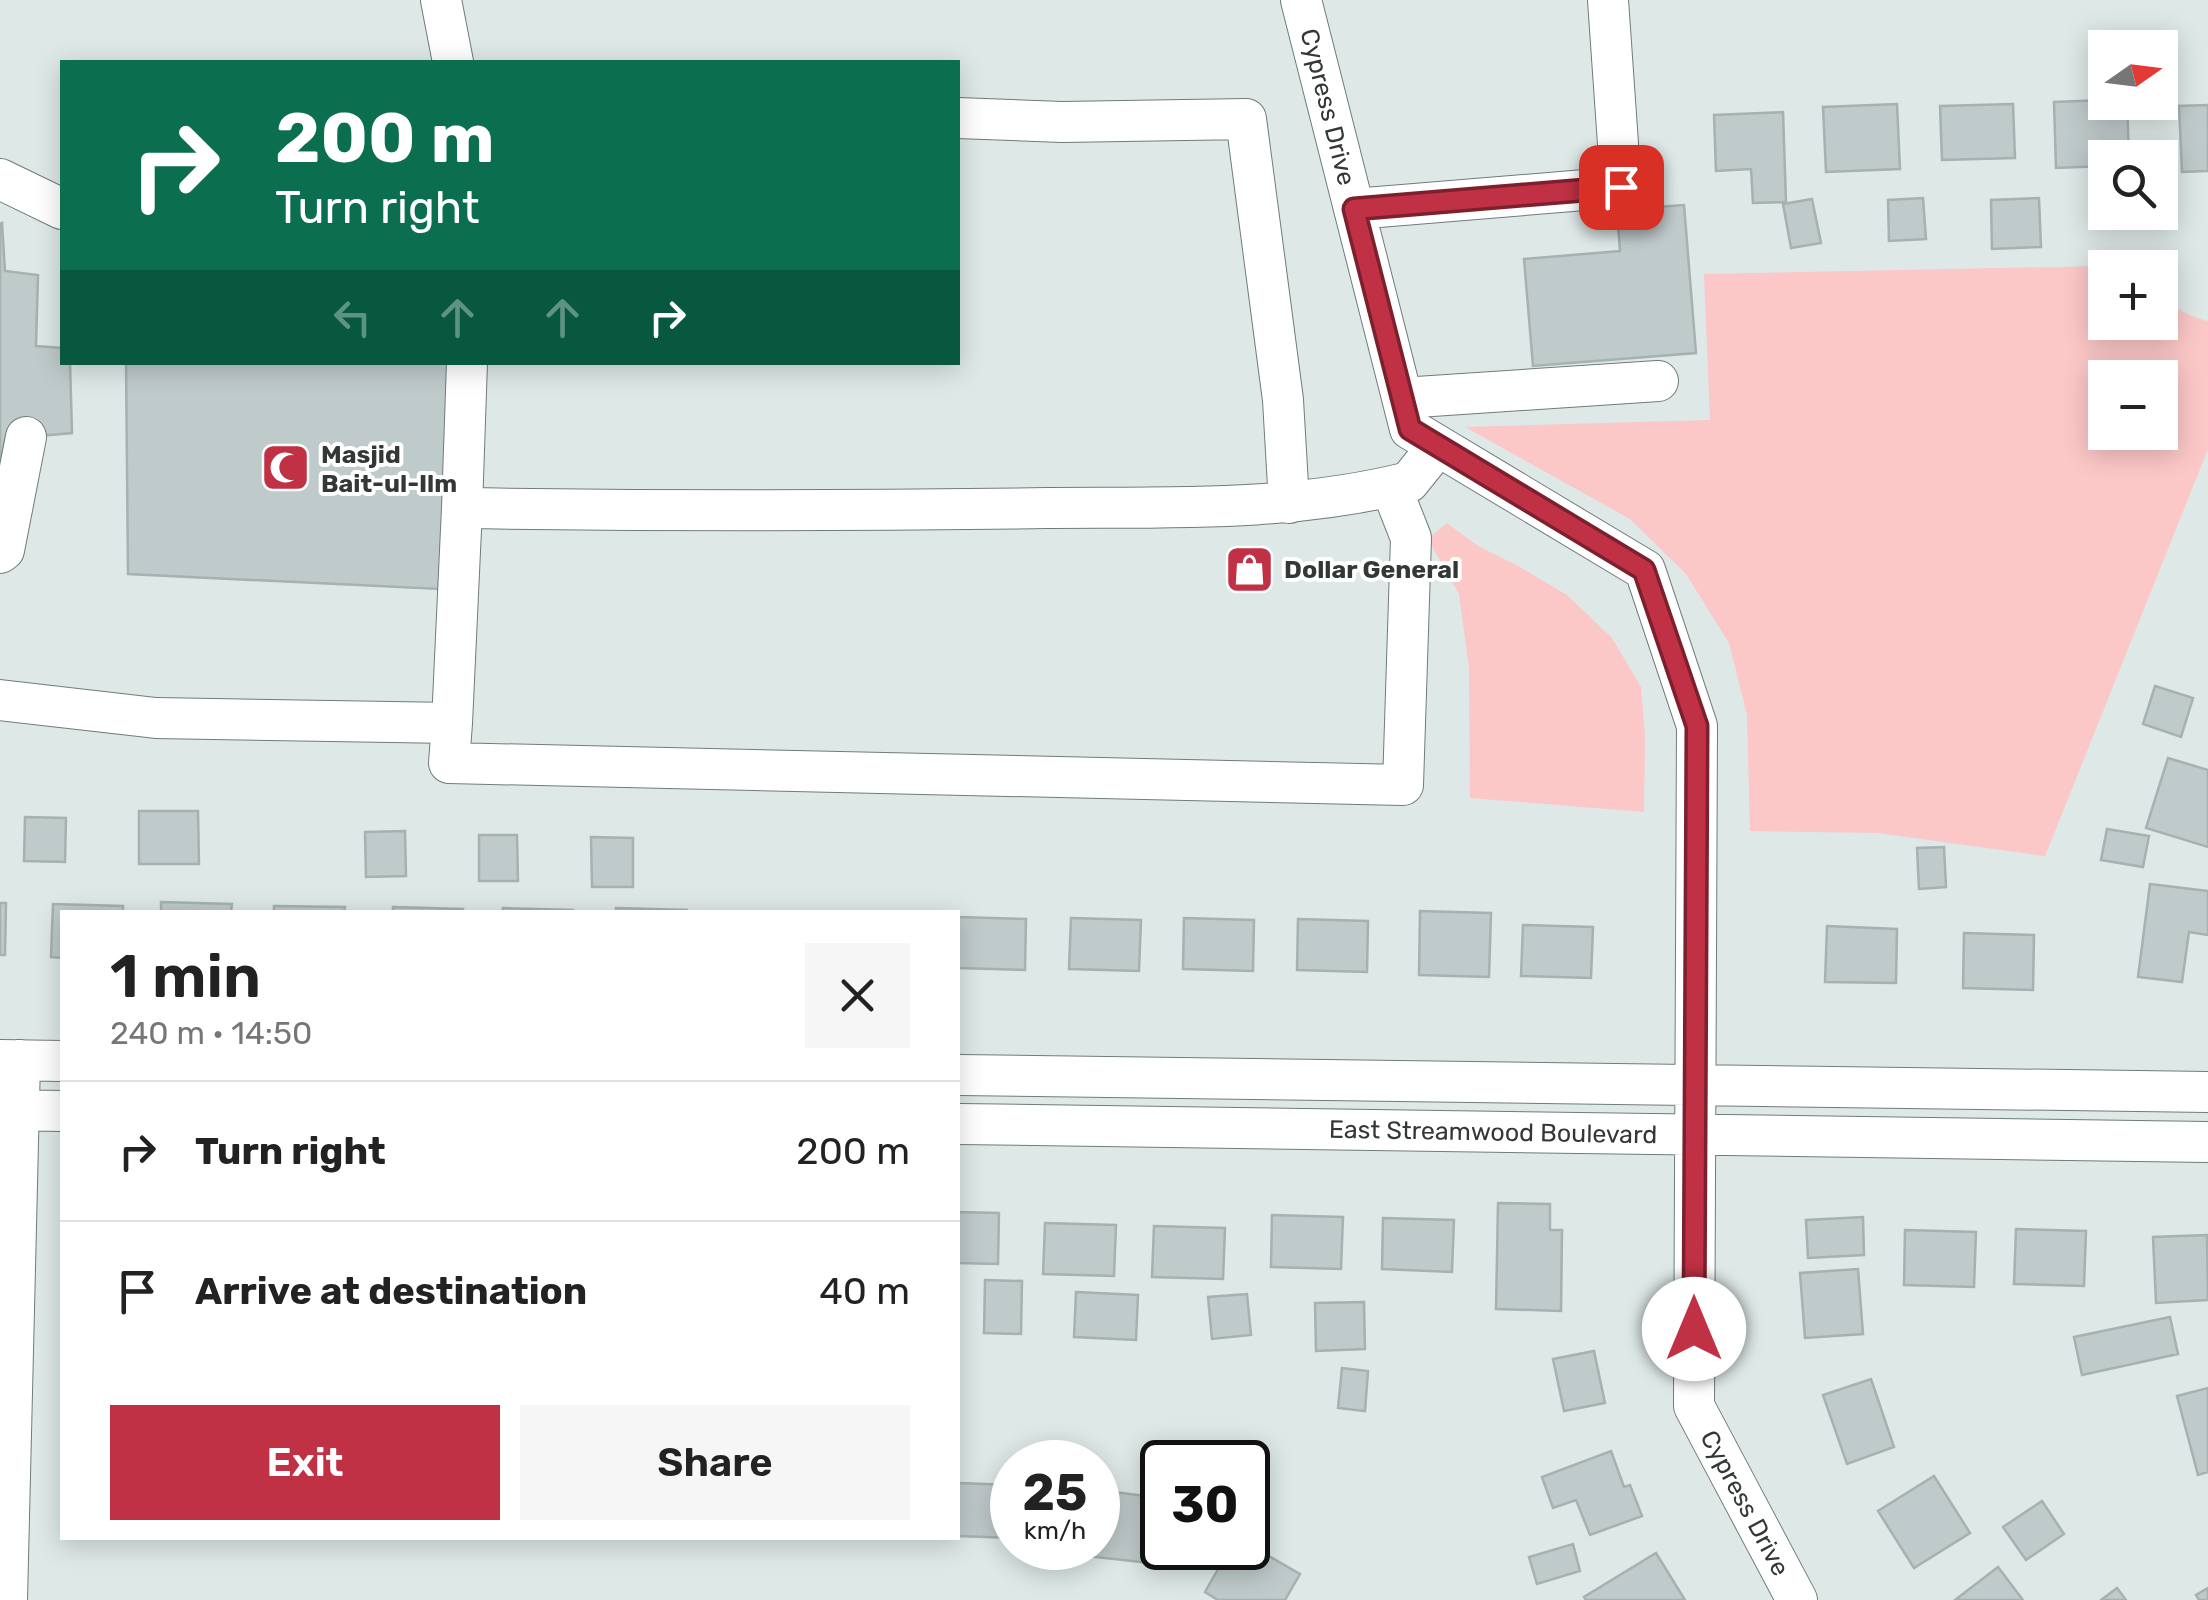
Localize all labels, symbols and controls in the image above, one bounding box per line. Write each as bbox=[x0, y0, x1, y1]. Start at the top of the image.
street label: Cypress Drive bbox=[1295, 26, 1361, 188]
north arrow bbox=[2088, 30, 2178, 120]
map controls bbox=[2088, 30, 2178, 450]
text: 200 m bbox=[275, 97, 495, 180]
icon: right bbox=[110, 100, 240, 230]
button: search bbox=[2088, 140, 2178, 230]
pin bbox=[1579, 145, 1664, 230]
icon: arrive bbox=[1594, 160, 1649, 215]
text: Turn right bbox=[275, 181, 479, 234]
button: + bbox=[2088, 250, 2178, 340]
icon: left bbox=[325, 290, 380, 345]
icon: ahead bbox=[430, 290, 485, 345]
icon: ahead bbox=[535, 290, 590, 345]
icon: right bbox=[640, 290, 695, 345]
button: − bbox=[2088, 360, 2178, 450]
place label: Masjid Bait-ul-Ilm bbox=[321, 440, 457, 498]
mosque icon: Masjid Bait-ul-Ilm bbox=[260, 442, 312, 494]
shop icon: Dollar General bbox=[1223, 543, 1275, 595]
place label: Dollar General bbox=[1284, 555, 1459, 584]
text: 1 min bbox=[110, 941, 261, 1012]
button: close bbox=[805, 943, 910, 1048]
text: 240 m · 14:50 bbox=[110, 1014, 312, 1052]
street label: East Streamwood Boulevard bbox=[1329, 1115, 1657, 1149]
icon: right bbox=[110, 1124, 165, 1179]
text: Turn right bbox=[195, 1128, 386, 1174]
text: 200 m bbox=[796, 1128, 910, 1174]
icon: arrive bbox=[110, 1264, 165, 1319]
text: Arrive at destination bbox=[195, 1268, 587, 1314]
text: 40 m bbox=[819, 1268, 910, 1314]
position arrow bbox=[1642, 1277, 1746, 1381]
button: Exit bbox=[110, 1405, 500, 1520]
button: Share bbox=[520, 1405, 910, 1520]
street label: Cypress Drive bbox=[1695, 1425, 1795, 1581]
speed limit sign: 30 bbox=[1140, 1440, 1270, 1570]
text: 25 bbox=[1023, 1463, 1087, 1523]
text: km/h bbox=[1024, 1516, 1086, 1545]

